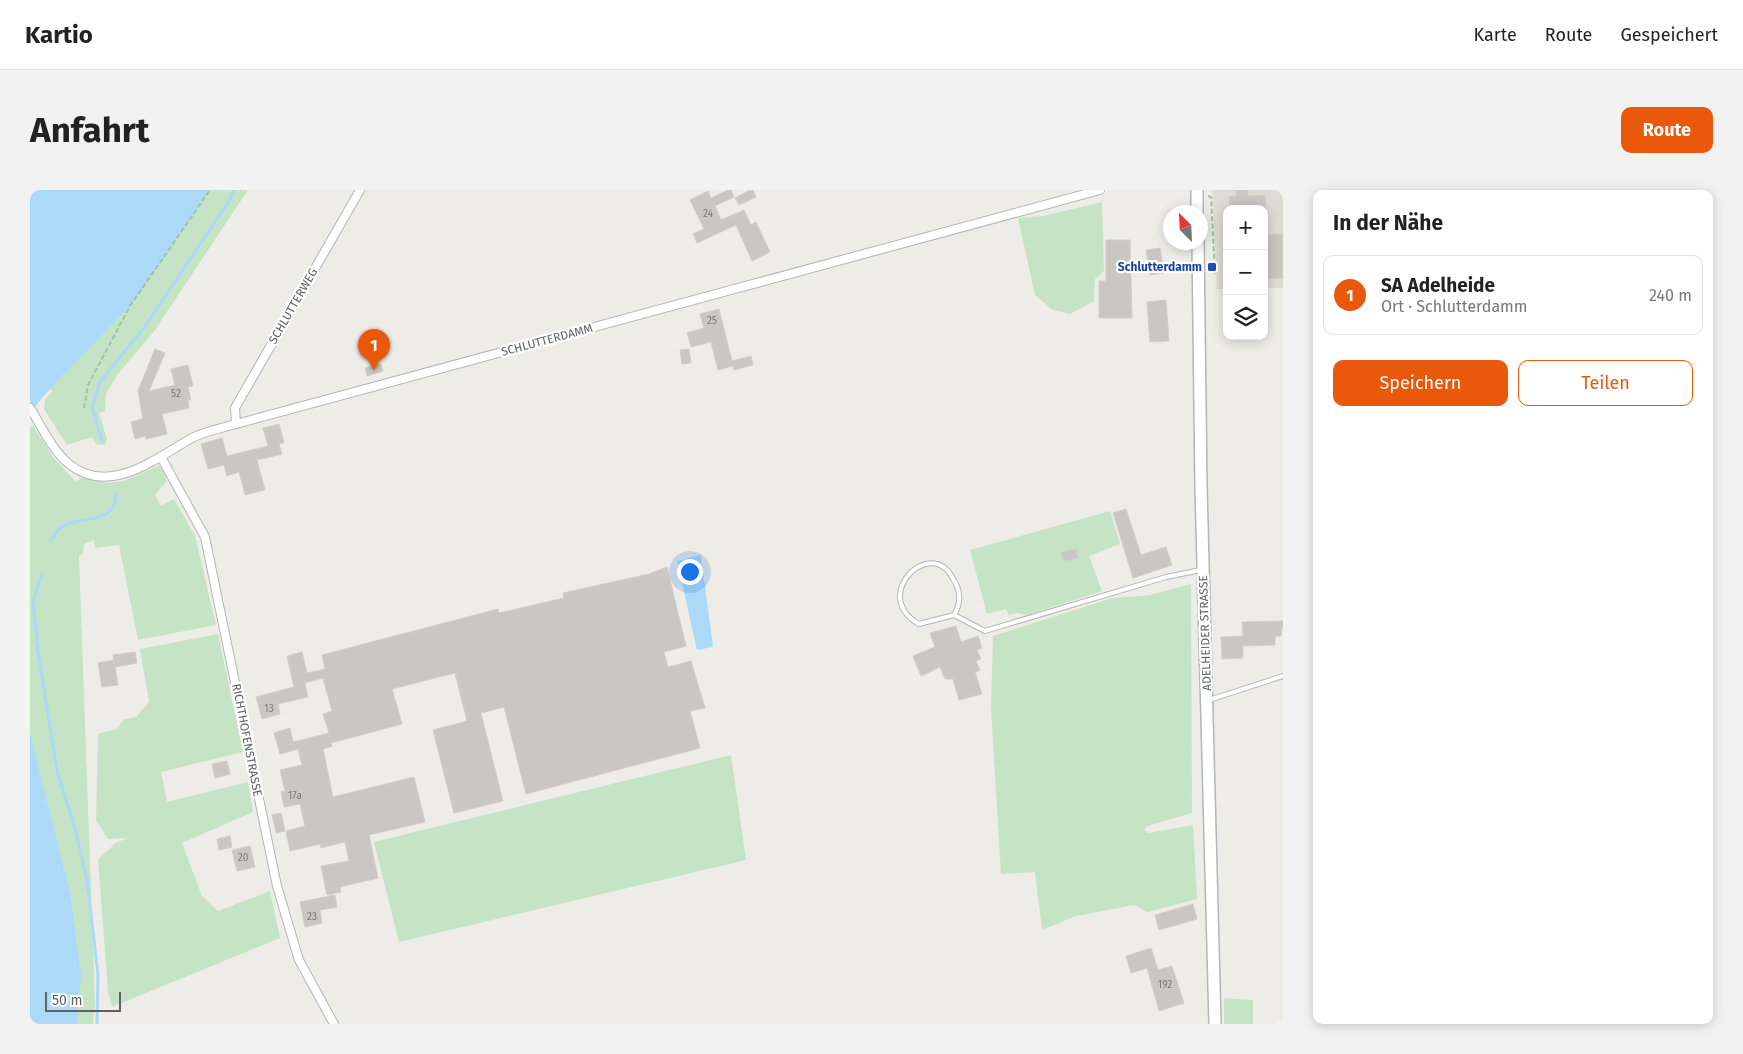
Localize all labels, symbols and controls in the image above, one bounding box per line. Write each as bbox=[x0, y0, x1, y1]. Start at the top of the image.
text: Kartio bbox=[25, 21, 93, 49]
text: Karte bbox=[1474, 24, 1517, 46]
text: Route bbox=[1545, 24, 1592, 46]
text: Gespeichert bbox=[1620, 24, 1718, 46]
button: Route bbox=[1621, 107, 1713, 153]
text: Anfahrt bbox=[30, 109, 149, 151]
north arrow bbox=[1163, 205, 1208, 250]
map controls bbox=[1223, 205, 1268, 340]
button: + bbox=[1223, 205, 1268, 250]
house number: 24 bbox=[703, 208, 714, 220]
text: In der Nähe bbox=[1333, 210, 1443, 236]
button: − bbox=[1223, 250, 1268, 295]
place label: Schlutterdamm bbox=[1118, 260, 1202, 274]
marker: Schlutterdamm bbox=[1206, 261, 1218, 273]
street label: SCHLUTTERWEG bbox=[266, 266, 320, 346]
text: SA Adelheide bbox=[1381, 274, 1495, 297]
text: 1 bbox=[1346, 286, 1354, 305]
text: 240 m bbox=[1649, 286, 1692, 305]
button: layers bbox=[1223, 295, 1268, 340]
text: Ort · Schlutterdamm bbox=[1381, 297, 1528, 316]
house number: 25 bbox=[707, 315, 717, 327]
street label: SCHLUTTERDAMM bbox=[500, 321, 594, 359]
pin: 1 bbox=[358, 329, 390, 370]
button: Speichern bbox=[1333, 360, 1508, 406]
button: Teilen bbox=[1518, 360, 1693, 406]
house number: 52 bbox=[171, 388, 181, 400]
your location bbox=[677, 559, 703, 585]
street label: ADELHEIDER STRASSE bbox=[1196, 575, 1214, 691]
street label: RICHTHOFENSTRASSE bbox=[229, 682, 265, 798]
house number: 13 bbox=[264, 703, 274, 715]
house number: 17a bbox=[288, 790, 302, 802]
house number: 20 bbox=[238, 852, 249, 864]
house number: 23 bbox=[307, 911, 317, 923]
house number: 192 bbox=[1158, 979, 1172, 991]
scale bar bbox=[45, 989, 121, 1012]
text: 50 m bbox=[52, 992, 83, 1009]

